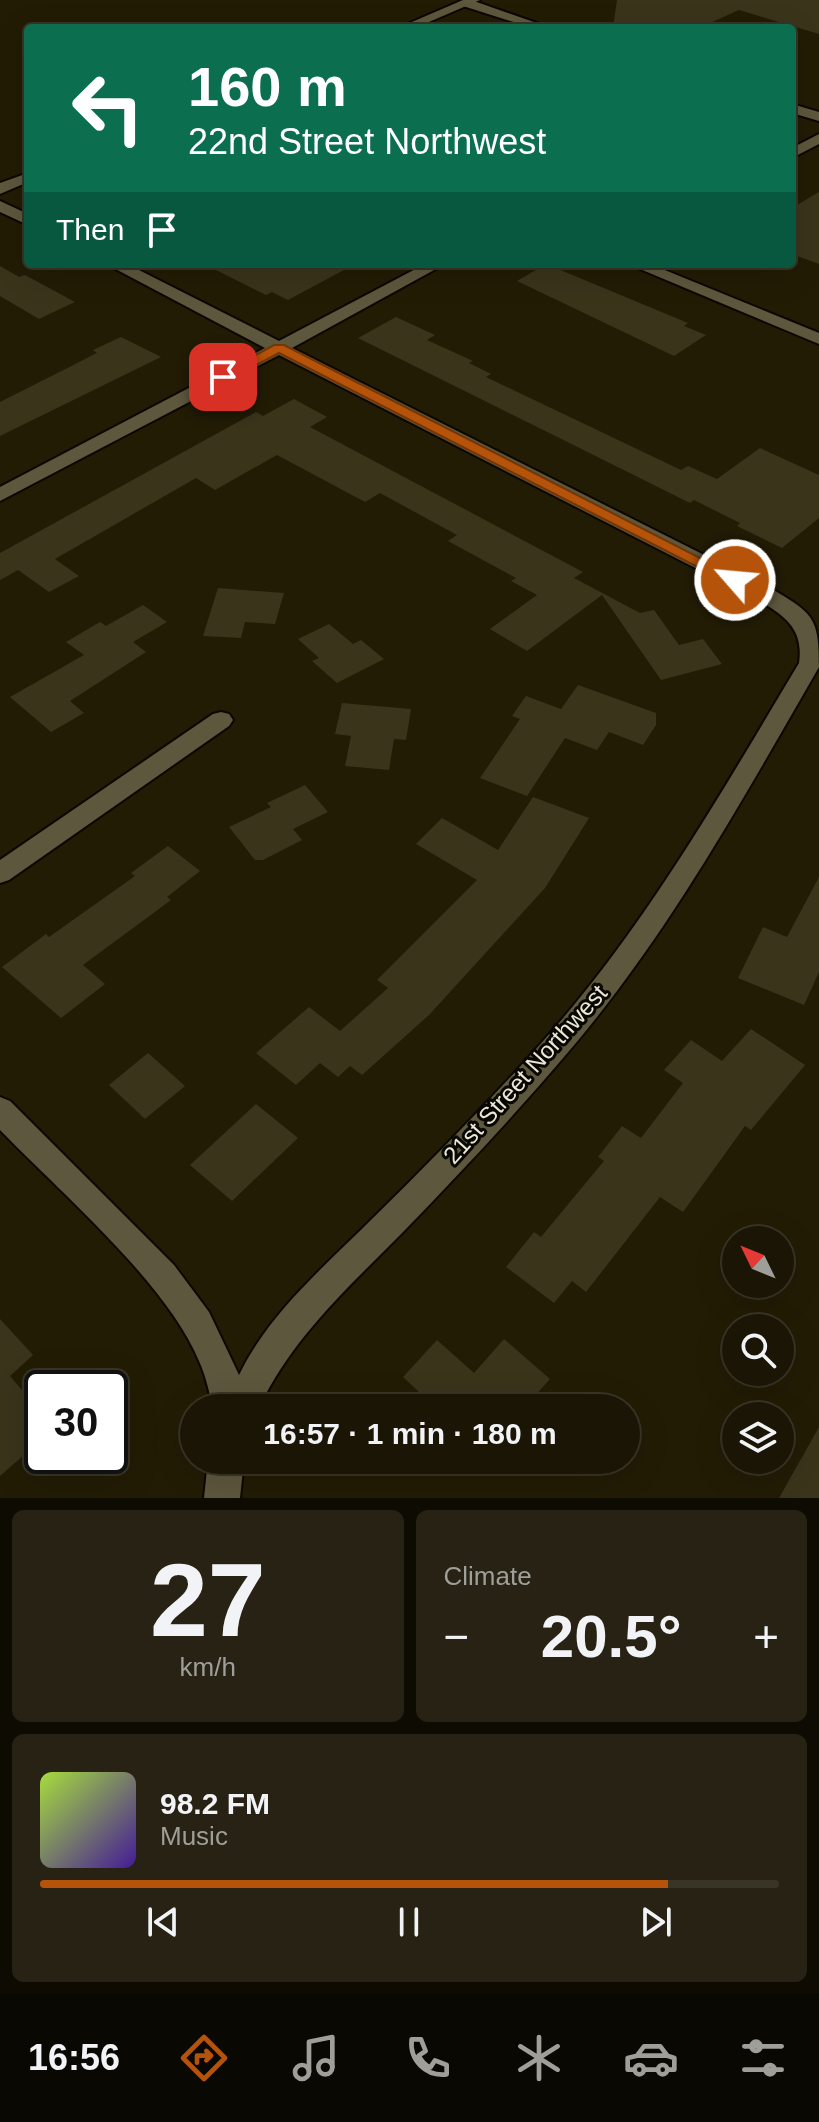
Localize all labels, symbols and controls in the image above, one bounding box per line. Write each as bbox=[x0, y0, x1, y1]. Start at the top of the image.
text: 160 m bbox=[188, 55, 347, 118]
icon: left bbox=[56, 56, 160, 160]
text: 22nd Street Northwest bbox=[188, 121, 546, 162]
icon: arrive bbox=[140, 208, 184, 252]
text: Then bbox=[56, 213, 124, 246]
pin bbox=[189, 343, 257, 411]
icon: arrive bbox=[201, 355, 245, 399]
position arrow bbox=[693, 538, 777, 622]
street label: 21st Street Northwest bbox=[438, 979, 612, 1169]
north arrow bbox=[722, 1226, 794, 1298]
map controls bbox=[722, 1226, 794, 1474]
button: search bbox=[722, 1314, 794, 1386]
speed limit sign: 30 bbox=[24, 1370, 128, 1474]
button: layers bbox=[722, 1402, 794, 1474]
text: 16:57 · 1 min · 180 m bbox=[263, 1417, 557, 1450]
text: 27 bbox=[150, 1542, 266, 1658]
text: Climate bbox=[444, 1561, 532, 1591]
text: 20.5° bbox=[541, 1603, 682, 1670]
text: − bbox=[444, 1612, 469, 1661]
text: + bbox=[753, 1612, 779, 1661]
text: km/h bbox=[180, 1652, 236, 1682]
text: 98.2 FM bbox=[160, 1787, 270, 1820]
text: Music bbox=[160, 1821, 228, 1851]
icon: previous bbox=[141, 1900, 185, 1944]
icon: pause bbox=[387, 1900, 431, 1944]
icon: next bbox=[634, 1900, 678, 1944]
icon: directions bbox=[176, 2030, 232, 2086]
icon: music bbox=[288, 2030, 344, 2086]
icon: phone bbox=[400, 2030, 456, 2086]
icon: climate bbox=[511, 2030, 567, 2086]
icon: car bbox=[623, 2030, 679, 2086]
icon: filters bbox=[735, 2030, 791, 2086]
text: 16:56 bbox=[28, 2037, 120, 2078]

